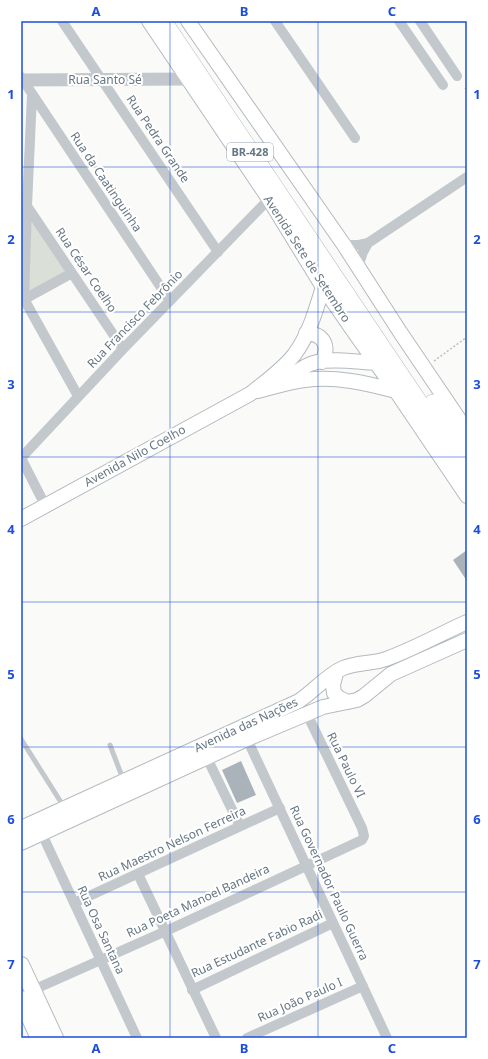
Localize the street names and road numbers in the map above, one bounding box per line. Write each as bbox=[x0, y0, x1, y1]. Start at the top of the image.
street label: Rua Santo Sé bbox=[68, 71, 142, 88]
street label: Rua Pedra Grande bbox=[123, 91, 194, 186]
street label: Rua da Caatinguinha bbox=[67, 128, 146, 235]
road number: BR-428 bbox=[227, 143, 273, 161]
street label: Avenida Sete de Setembro bbox=[260, 192, 355, 325]
street label: Rua César Coelho bbox=[52, 224, 121, 316]
street label: Rua Francisco Febrônio bbox=[83, 266, 186, 372]
street label: Avenida Nilo Coelho bbox=[81, 421, 188, 490]
street label: Avenida das Nações bbox=[191, 693, 301, 756]
street label: Rua Paulo VI bbox=[323, 729, 370, 800]
street label: Rua Maestro Nelson Ferreira bbox=[95, 802, 248, 885]
street label: Rua Governador Paulo Guerra bbox=[286, 802, 373, 963]
street label: Rua Poeta Manoel Bandeira bbox=[123, 860, 272, 941]
street label: Rua Osa Santana bbox=[74, 883, 129, 977]
street label: Rua Estudante Fabio Radi bbox=[188, 906, 325, 981]
street label: Rua João Paulo I bbox=[255, 973, 345, 1026]

